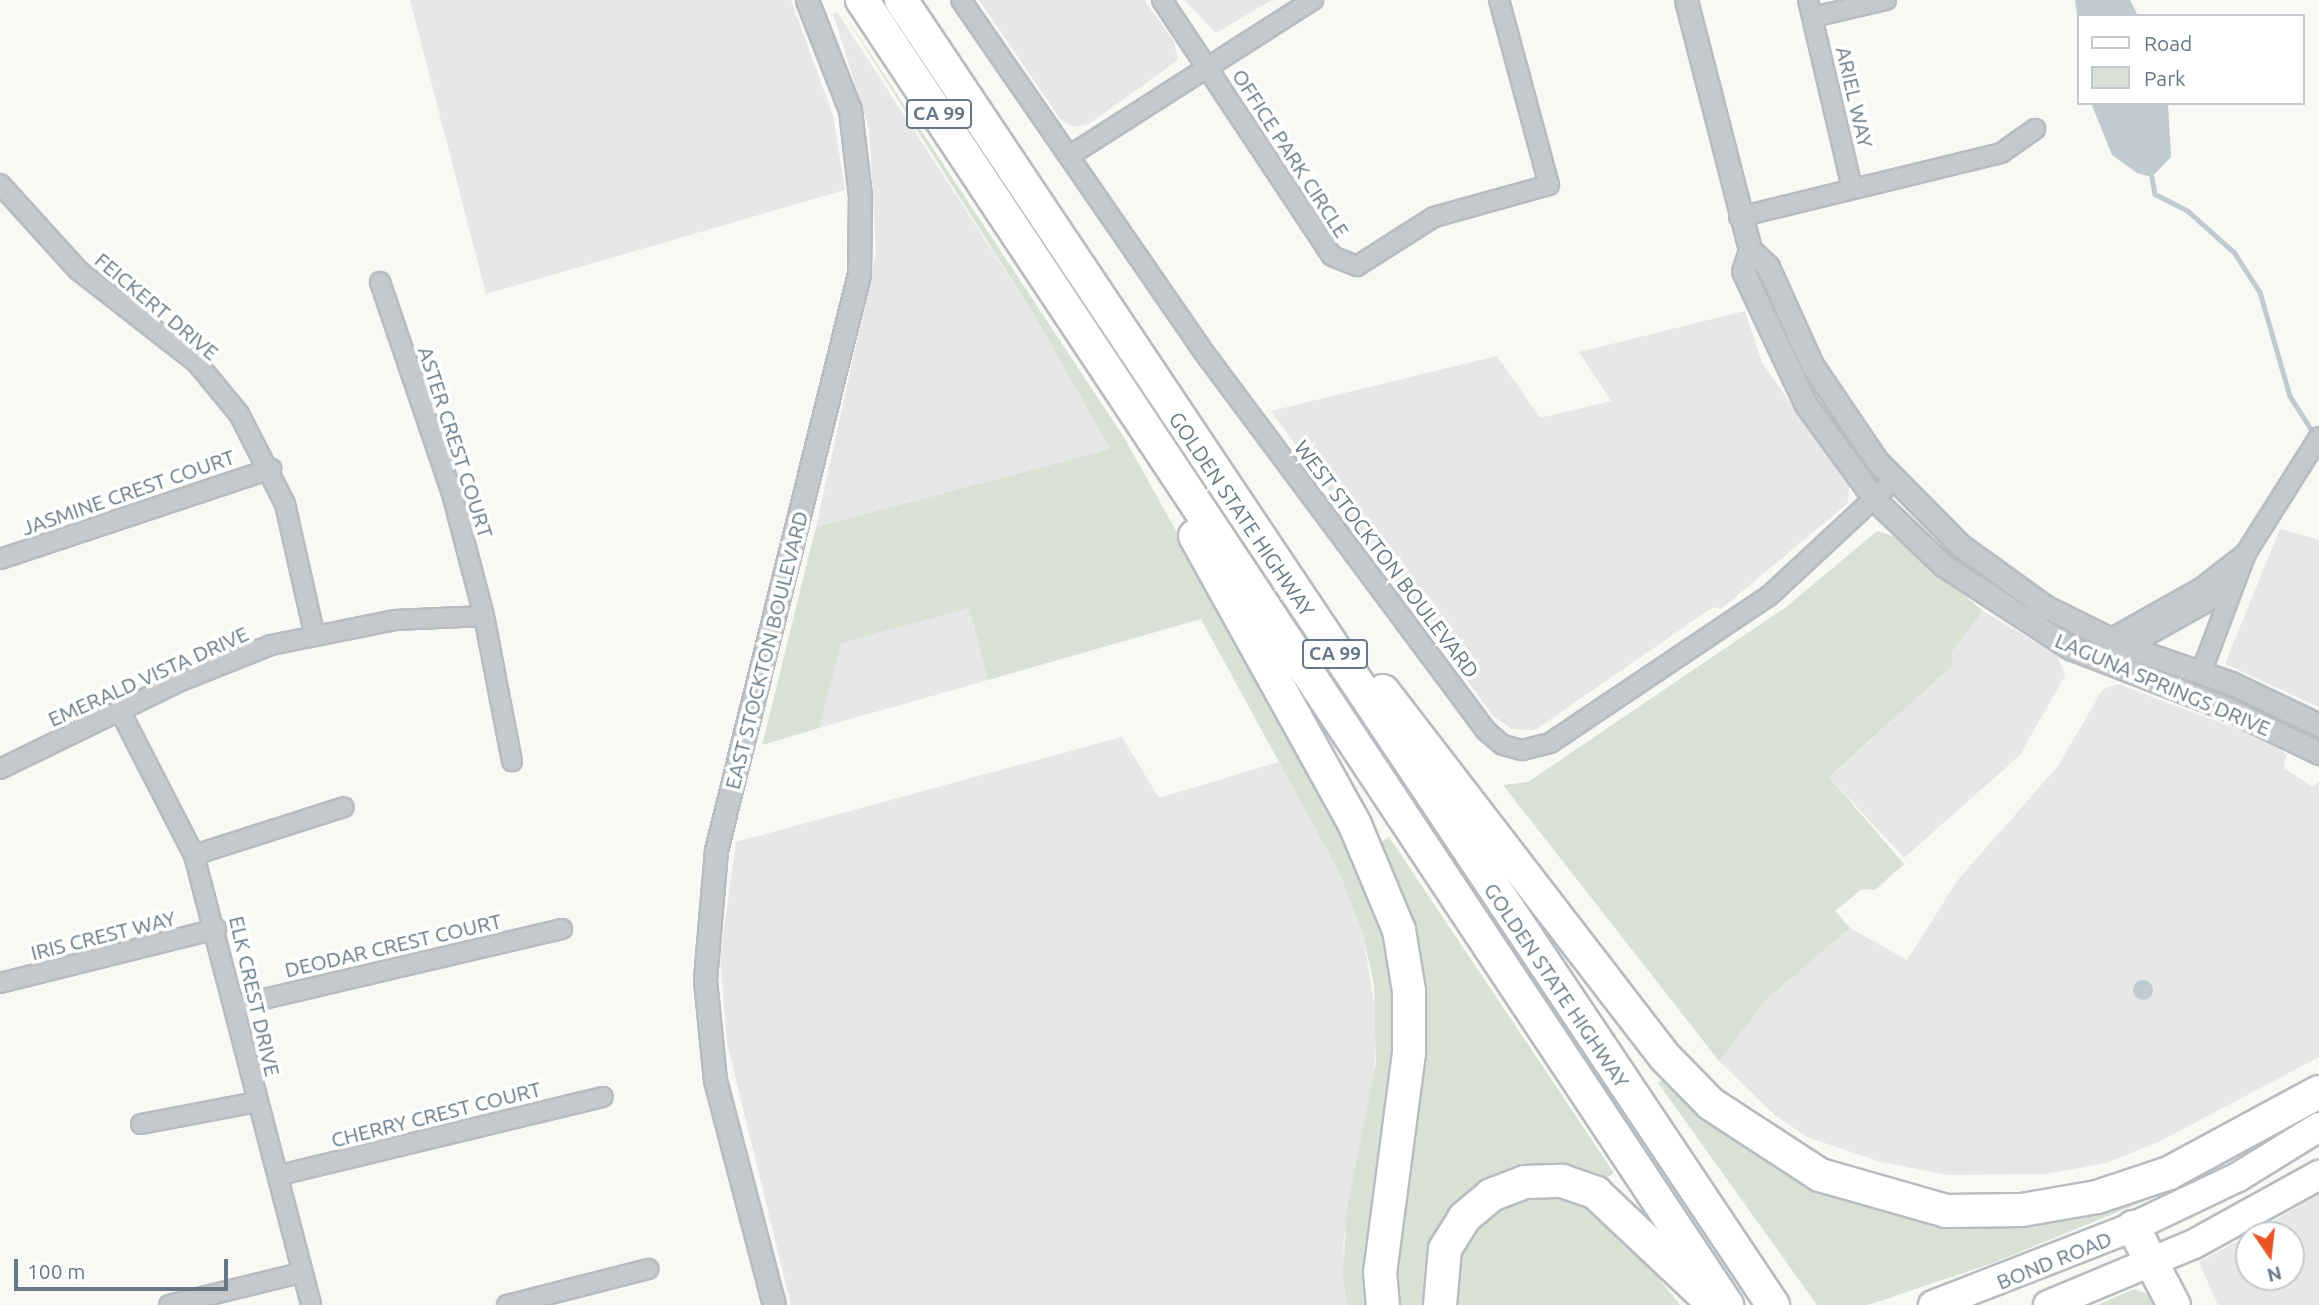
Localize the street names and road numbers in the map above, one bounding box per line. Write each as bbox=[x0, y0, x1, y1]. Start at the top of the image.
street label: ARIEL WAY bbox=[1831, 44, 1879, 150]
street label: OFFICE PARK CIRCLE bbox=[1227, 64, 1355, 242]
road number: CA 99 bbox=[906, 98, 972, 130]
street label: FEICKERT DRIVE bbox=[90, 247, 224, 365]
street label: ASTER CREST COURT bbox=[413, 343, 499, 541]
street label: GOLDEN STATE HIGHWAY bbox=[1164, 407, 1320, 621]
street label: WEST STOCKTON BOULEVARD bbox=[1289, 435, 1485, 683]
street label: JASMINE CREST COURT bbox=[18, 444, 238, 540]
street label: EAST STOCKTON BOULEVARD bbox=[719, 508, 813, 792]
street label: EMERALD VISTA DRIVE bbox=[44, 620, 252, 732]
street label: LAGUNA SPRINGS DRIVE bbox=[2051, 627, 2275, 741]
road number: CA 99 bbox=[1302, 638, 1368, 670]
street label: GOLDEN STATE HIGHWAY bbox=[1479, 878, 1635, 1092]
street label: IRIS CREST WAY bbox=[28, 905, 178, 965]
street label: DEODAR CREST COURT bbox=[282, 908, 504, 982]
street label: ELK CREST DRIVE bbox=[224, 913, 286, 1079]
street label: CHERRY CREST COURT bbox=[328, 1076, 544, 1152]
street label: BOND ROAD bbox=[1993, 1225, 2115, 1295]

